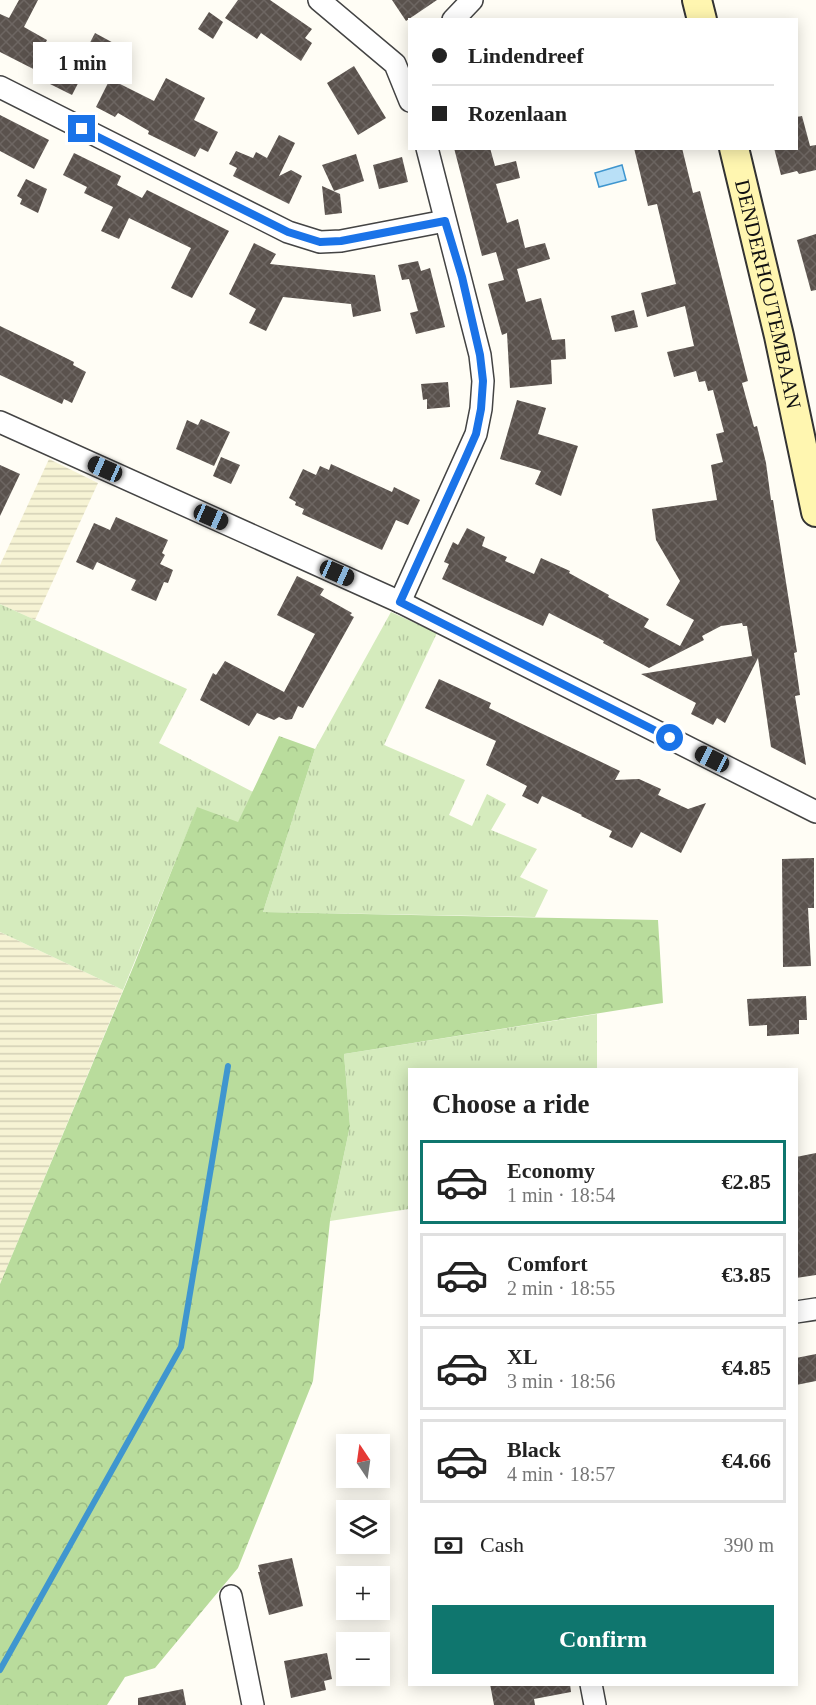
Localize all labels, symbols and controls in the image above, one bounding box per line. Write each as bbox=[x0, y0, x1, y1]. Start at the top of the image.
callout: 1 min bbox=[32, 42, 132, 84]
text: Lindendreef bbox=[468, 43, 584, 68]
text: 1 min bbox=[58, 52, 107, 74]
text: Rozenlaan bbox=[468, 101, 567, 126]
route end bbox=[68, 115, 95, 142]
street label: DENDERHOUTEMBAAN bbox=[730, 177, 806, 411]
car bbox=[85, 453, 125, 485]
car bbox=[191, 501, 231, 533]
car bbox=[317, 557, 357, 589]
route start bbox=[656, 724, 683, 751]
car bbox=[692, 743, 732, 775]
text: Choose a ride bbox=[432, 1089, 590, 1119]
icon: car bbox=[435, 1155, 489, 1209]
text: Economy bbox=[507, 1158, 595, 1183]
text: €2.85 bbox=[722, 1169, 771, 1194]
text: 1 min · 18:54 bbox=[507, 1184, 615, 1206]
icon: car bbox=[435, 1248, 489, 1302]
text: Comfort bbox=[507, 1251, 588, 1276]
text: €3.85 bbox=[722, 1262, 771, 1287]
text: 2 min · 18:55 bbox=[507, 1277, 615, 1299]
icon: car bbox=[435, 1341, 489, 1395]
text: XL bbox=[507, 1344, 538, 1369]
text: €4.85 bbox=[722, 1355, 771, 1380]
text: 3 min · 18:56 bbox=[507, 1370, 615, 1392]
north arrow bbox=[336, 1434, 390, 1488]
map controls bbox=[336, 1434, 390, 1686]
icon: car bbox=[435, 1434, 489, 1488]
text: Black bbox=[507, 1437, 561, 1462]
text: €4.66 bbox=[722, 1448, 771, 1473]
text: 4 min · 18:57 bbox=[507, 1463, 615, 1485]
button: layers bbox=[336, 1500, 390, 1554]
icon: cash bbox=[432, 1529, 465, 1562]
text: Cash bbox=[480, 1532, 524, 1557]
text: 390 m bbox=[723, 1534, 774, 1556]
button: + bbox=[336, 1566, 390, 1620]
button: Confirm bbox=[432, 1605, 774, 1674]
button: − bbox=[336, 1632, 390, 1686]

